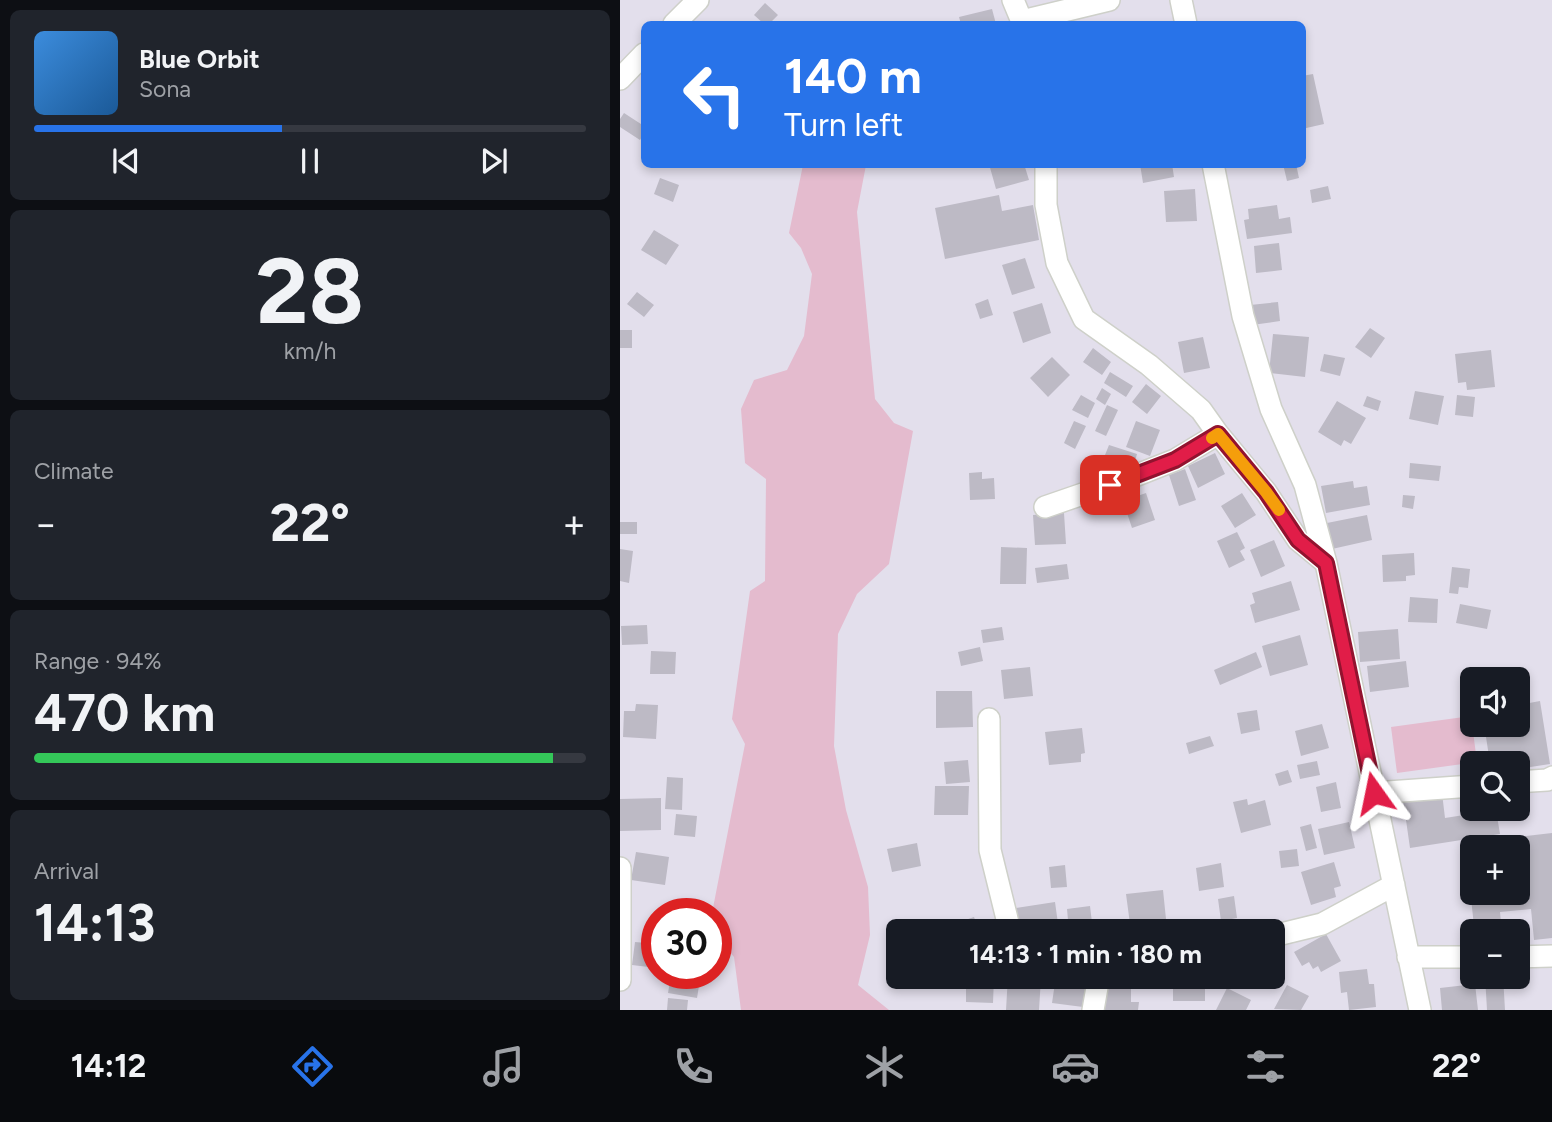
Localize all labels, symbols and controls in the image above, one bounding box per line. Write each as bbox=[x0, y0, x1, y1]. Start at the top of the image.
text: Blue Orbit bbox=[139, 43, 260, 75]
text: 140 m bbox=[784, 46, 922, 105]
icon: left bbox=[669, 49, 760, 140]
text: Sona bbox=[139, 75, 191, 103]
text: Turn left bbox=[784, 106, 903, 144]
icon: previous bbox=[107, 142, 145, 180]
icon: pause bbox=[291, 142, 329, 180]
icon: next bbox=[475, 142, 513, 180]
text: 28 bbox=[256, 237, 364, 346]
text: km/h bbox=[284, 337, 336, 365]
pin bbox=[1080, 455, 1140, 515]
text: Climate bbox=[34, 457, 113, 485]
icon: arrive bbox=[1091, 466, 1129, 504]
text: 22° bbox=[270, 492, 350, 554]
text: − bbox=[34, 501, 58, 547]
text: + bbox=[562, 501, 586, 547]
text: Range · 94% bbox=[34, 647, 162, 675]
map controls bbox=[1460, 667, 1530, 989]
button: sound bbox=[1460, 667, 1530, 737]
text: 470 km bbox=[34, 682, 215, 744]
button: search bbox=[1460, 751, 1530, 821]
position arrow bbox=[1337, 756, 1411, 830]
button: + bbox=[1460, 835, 1530, 905]
text: Arrival bbox=[34, 857, 99, 885]
text: 14:13 bbox=[34, 892, 155, 954]
speed limit sign: 30 bbox=[641, 898, 732, 989]
button: − bbox=[1460, 919, 1530, 989]
text: 14:13 · 1 min · 180 m bbox=[969, 938, 1202, 970]
icon: directions bbox=[288, 1042, 337, 1091]
icon: music bbox=[479, 1042, 528, 1091]
icon: phone bbox=[669, 1042, 718, 1091]
icon: climate bbox=[860, 1042, 909, 1091]
icon: car bbox=[1051, 1042, 1100, 1091]
icon: filters bbox=[1241, 1042, 1290, 1091]
text: 14:12 bbox=[71, 1047, 146, 1085]
text: 22° bbox=[1432, 1047, 1481, 1085]

